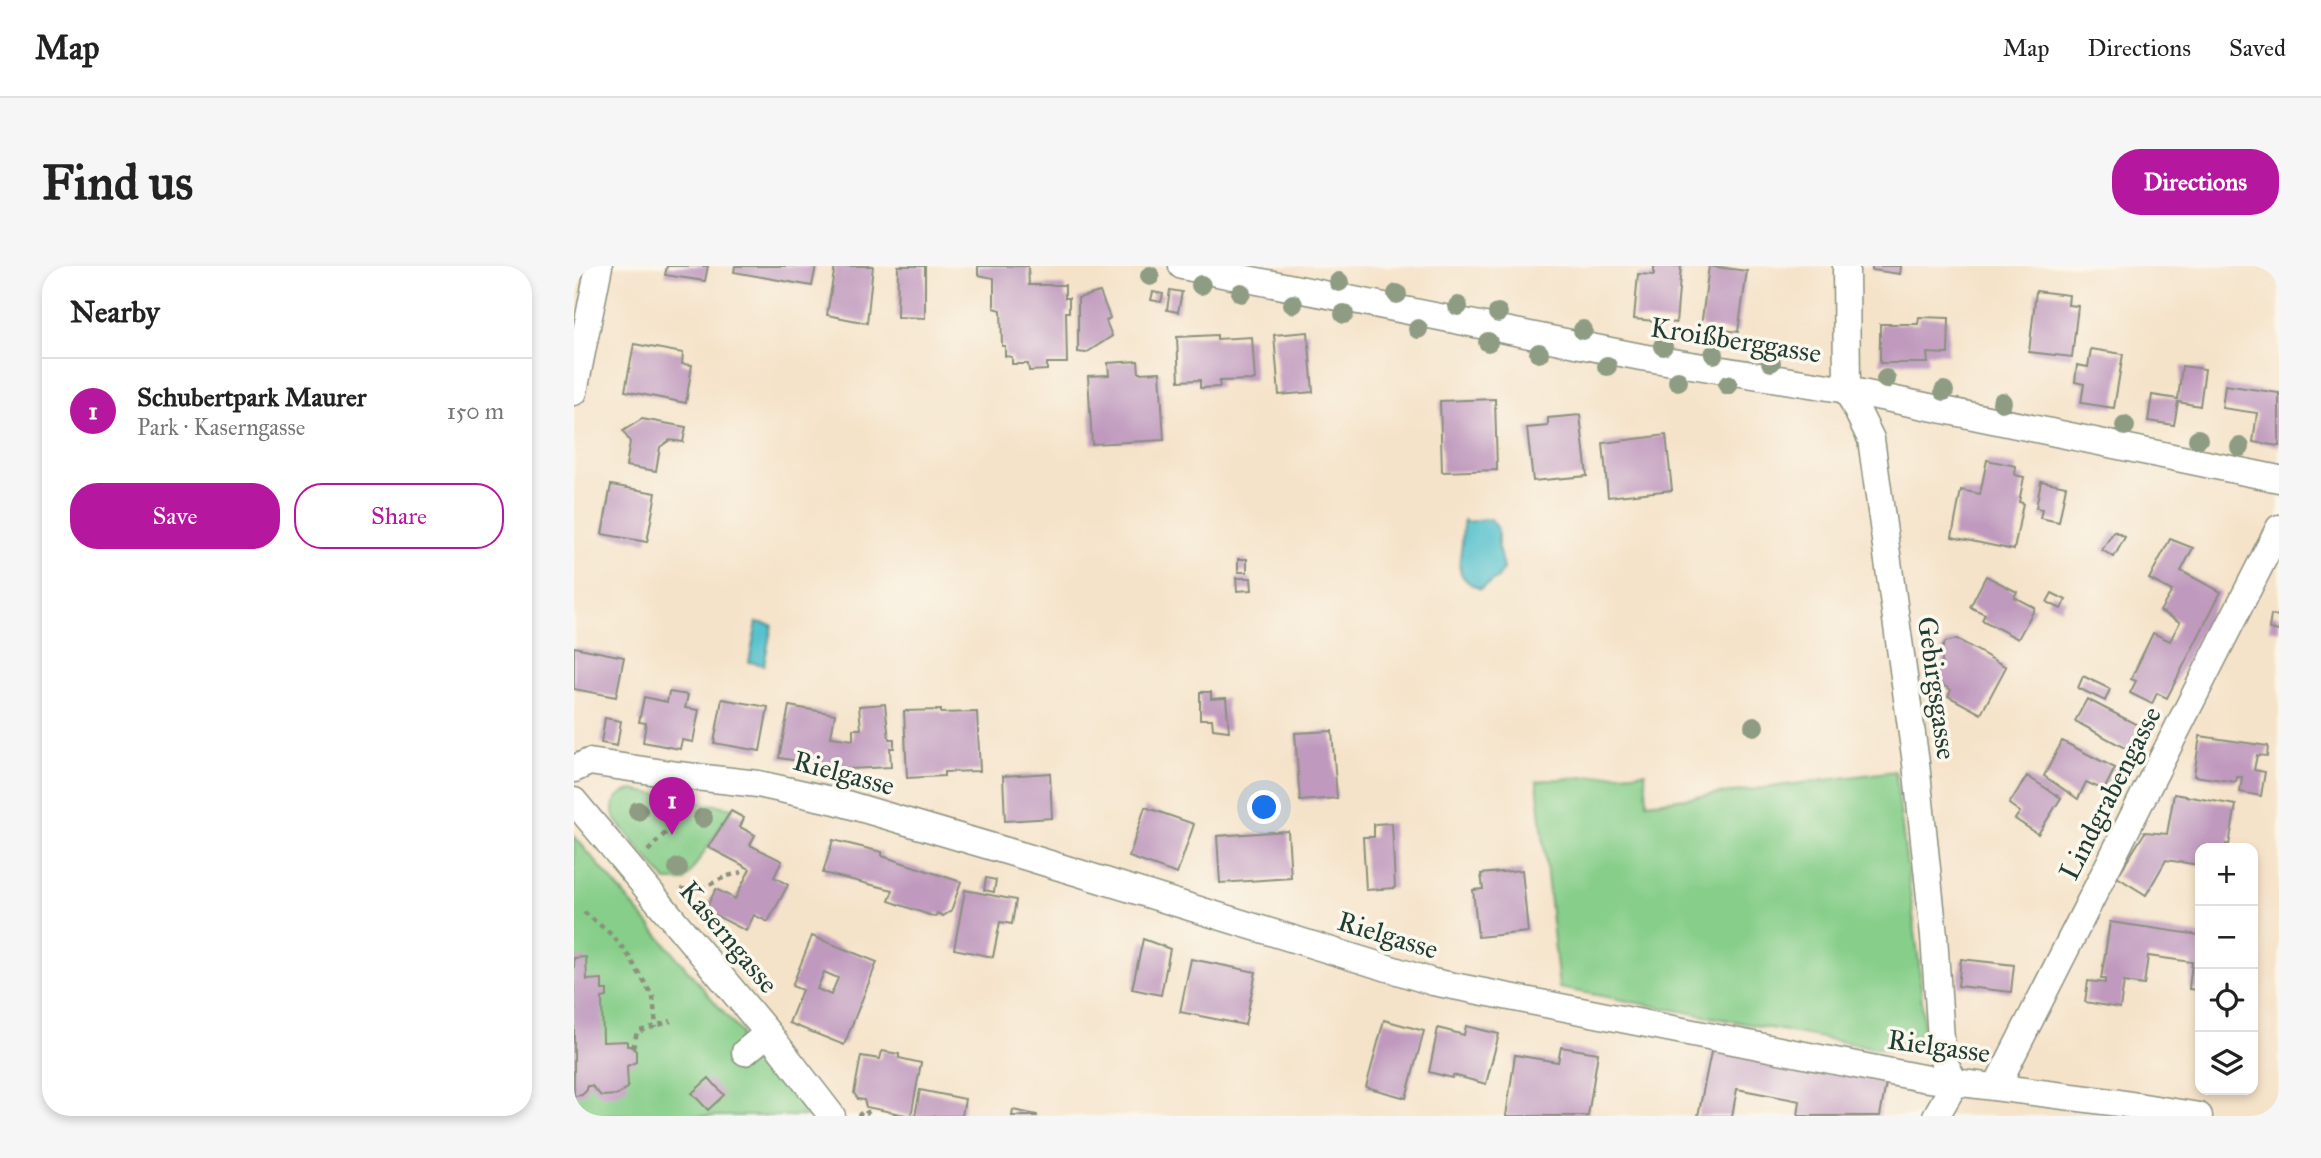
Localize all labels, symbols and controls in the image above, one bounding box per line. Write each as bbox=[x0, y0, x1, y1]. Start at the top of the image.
text: Map bbox=[35, 28, 99, 68]
text: Map bbox=[2003, 33, 2050, 63]
text: Directions bbox=[2088, 33, 2191, 63]
text: Saved bbox=[2229, 33, 2286, 63]
button: Directions bbox=[2112, 149, 2279, 215]
text: Find us bbox=[42, 153, 193, 212]
text: Nearby bbox=[70, 294, 160, 330]
street label: Kroißberggasse bbox=[1648, 309, 1824, 371]
text: Schubertpark Maurer bbox=[137, 381, 366, 413]
text: 1 bbox=[88, 397, 98, 425]
text: 150 m bbox=[447, 397, 504, 425]
text: Park · Kaserngasse bbox=[137, 413, 305, 441]
button: Save bbox=[70, 483, 280, 549]
button: Share bbox=[294, 483, 504, 549]
street label: Gebirgsgasse bbox=[1910, 614, 1964, 762]
street label: Lindgrabengasse bbox=[2051, 700, 2169, 886]
street label: Rielgasse bbox=[789, 743, 899, 803]
pin: 1 bbox=[649, 777, 695, 835]
your location bbox=[1247, 790, 1281, 824]
map controls bbox=[2195, 843, 2258, 1095]
button: + bbox=[2195, 843, 2258, 906]
street label: Kaserngasse bbox=[672, 874, 786, 1000]
street label: Rielgasse bbox=[1333, 903, 1443, 967]
button: − bbox=[2195, 906, 2258, 969]
button: locate bbox=[2195, 969, 2258, 1032]
street label: Rielgasse bbox=[1885, 1021, 1993, 1071]
button: layers bbox=[2195, 1032, 2258, 1095]

